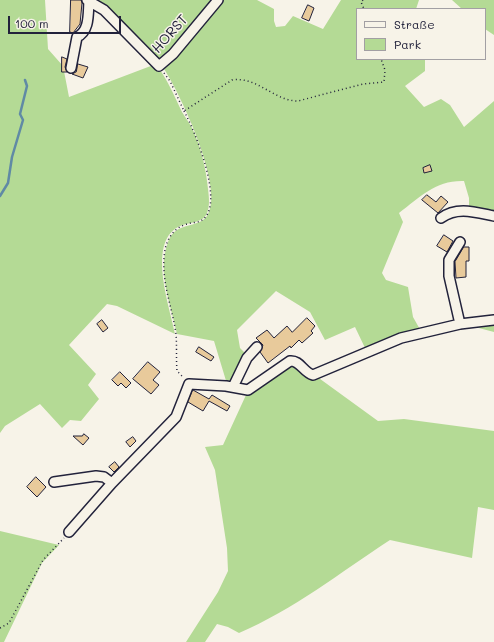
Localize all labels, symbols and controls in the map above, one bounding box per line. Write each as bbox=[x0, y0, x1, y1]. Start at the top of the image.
scale bar bbox=[10, 8, 123, 34]
legend bbox=[356, 8, 486, 60]
street label: HORST bbox=[148, 11, 192, 57]
text: 100 m bbox=[15, 15, 49, 31]
text: Straße bbox=[394, 16, 435, 32]
text: Park bbox=[394, 36, 421, 52]

